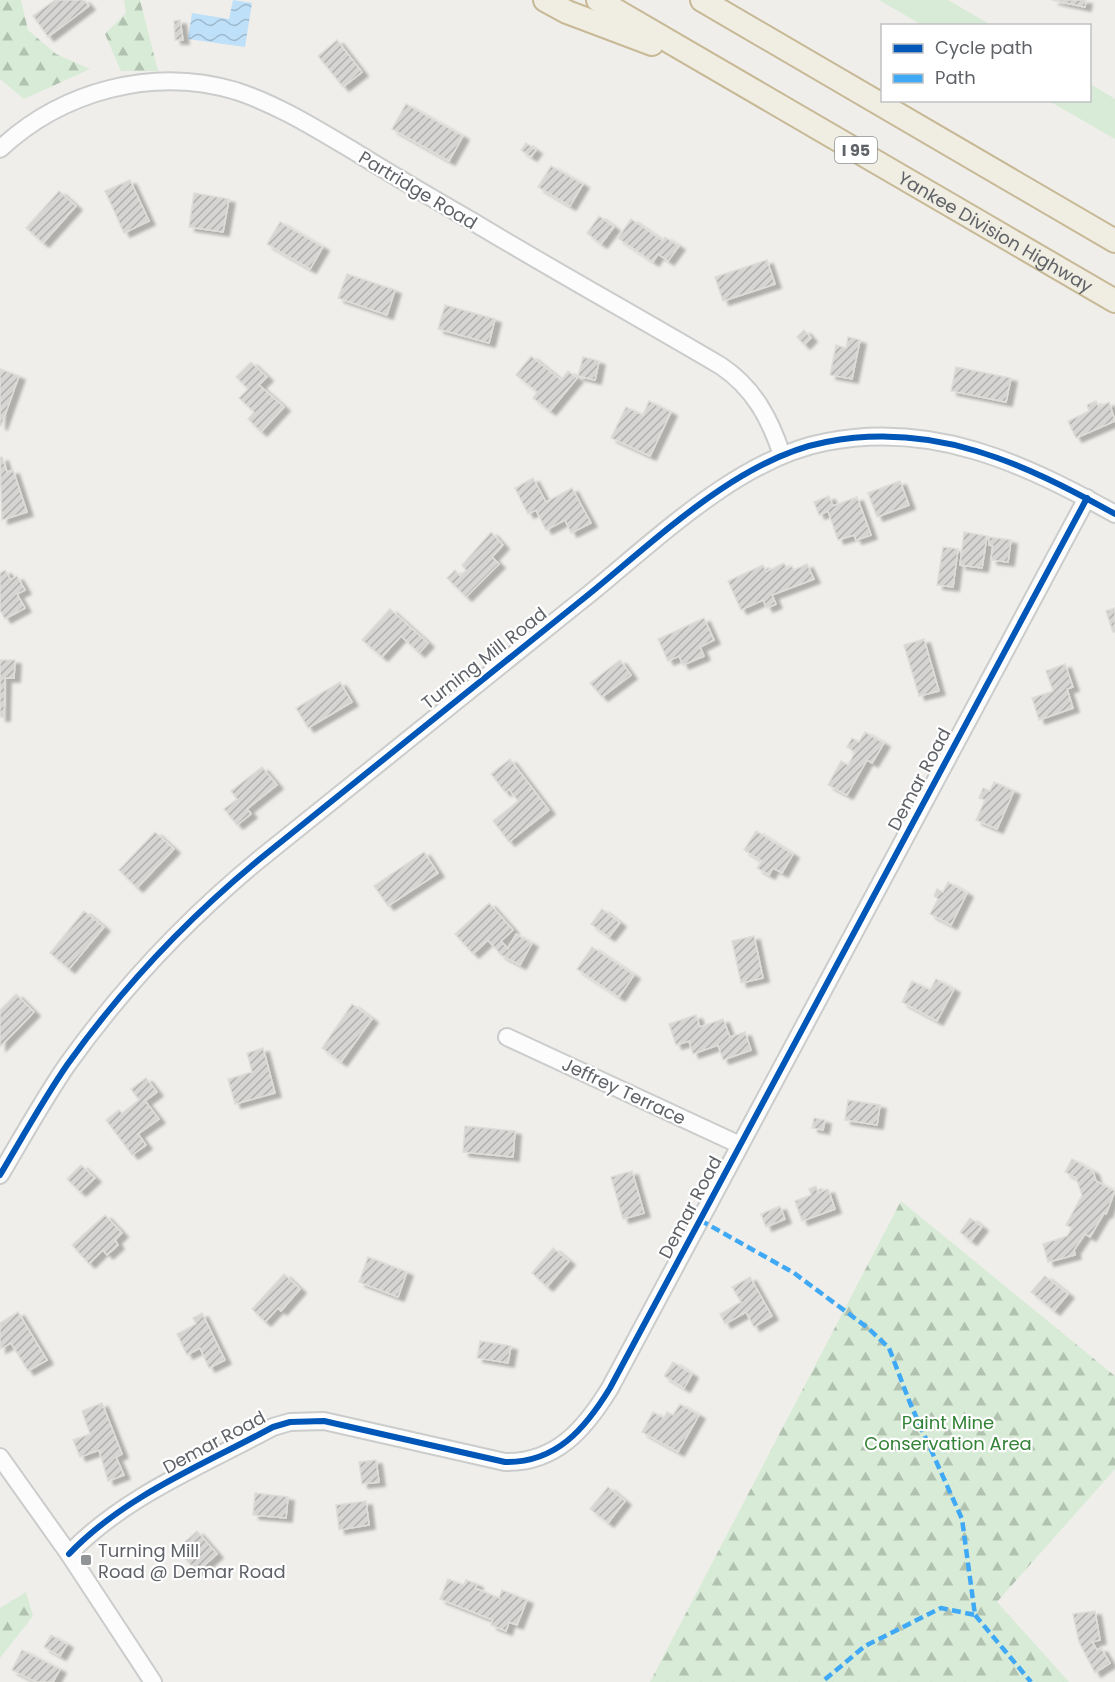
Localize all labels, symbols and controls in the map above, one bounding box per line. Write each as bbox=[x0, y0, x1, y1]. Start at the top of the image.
legend bbox=[881, 24, 1091, 102]
text: Cycle path bbox=[935, 35, 1033, 60]
text: Path bbox=[935, 65, 976, 90]
road number: I 95 bbox=[835, 137, 877, 163]
street label: Partridge Road bbox=[354, 145, 482, 235]
street label: Yankee Division Highway bbox=[893, 165, 1098, 298]
street label: Turning Mill Road bbox=[416, 601, 552, 715]
street label: Demar Road bbox=[881, 723, 957, 835]
street label: Jeffrey Terrace bbox=[558, 1051, 690, 1131]
street label: Demar Road bbox=[652, 1151, 728, 1263]
street label: Demar Road bbox=[158, 1404, 270, 1480]
park label: Paint Mine Conservation Area bbox=[864, 1410, 1032, 1456]
place label: Turning Mill Road @ Demar Road bbox=[98, 1538, 286, 1584]
marker: Turning Mill Road @ Demar Road bbox=[79, 1553, 93, 1567]

